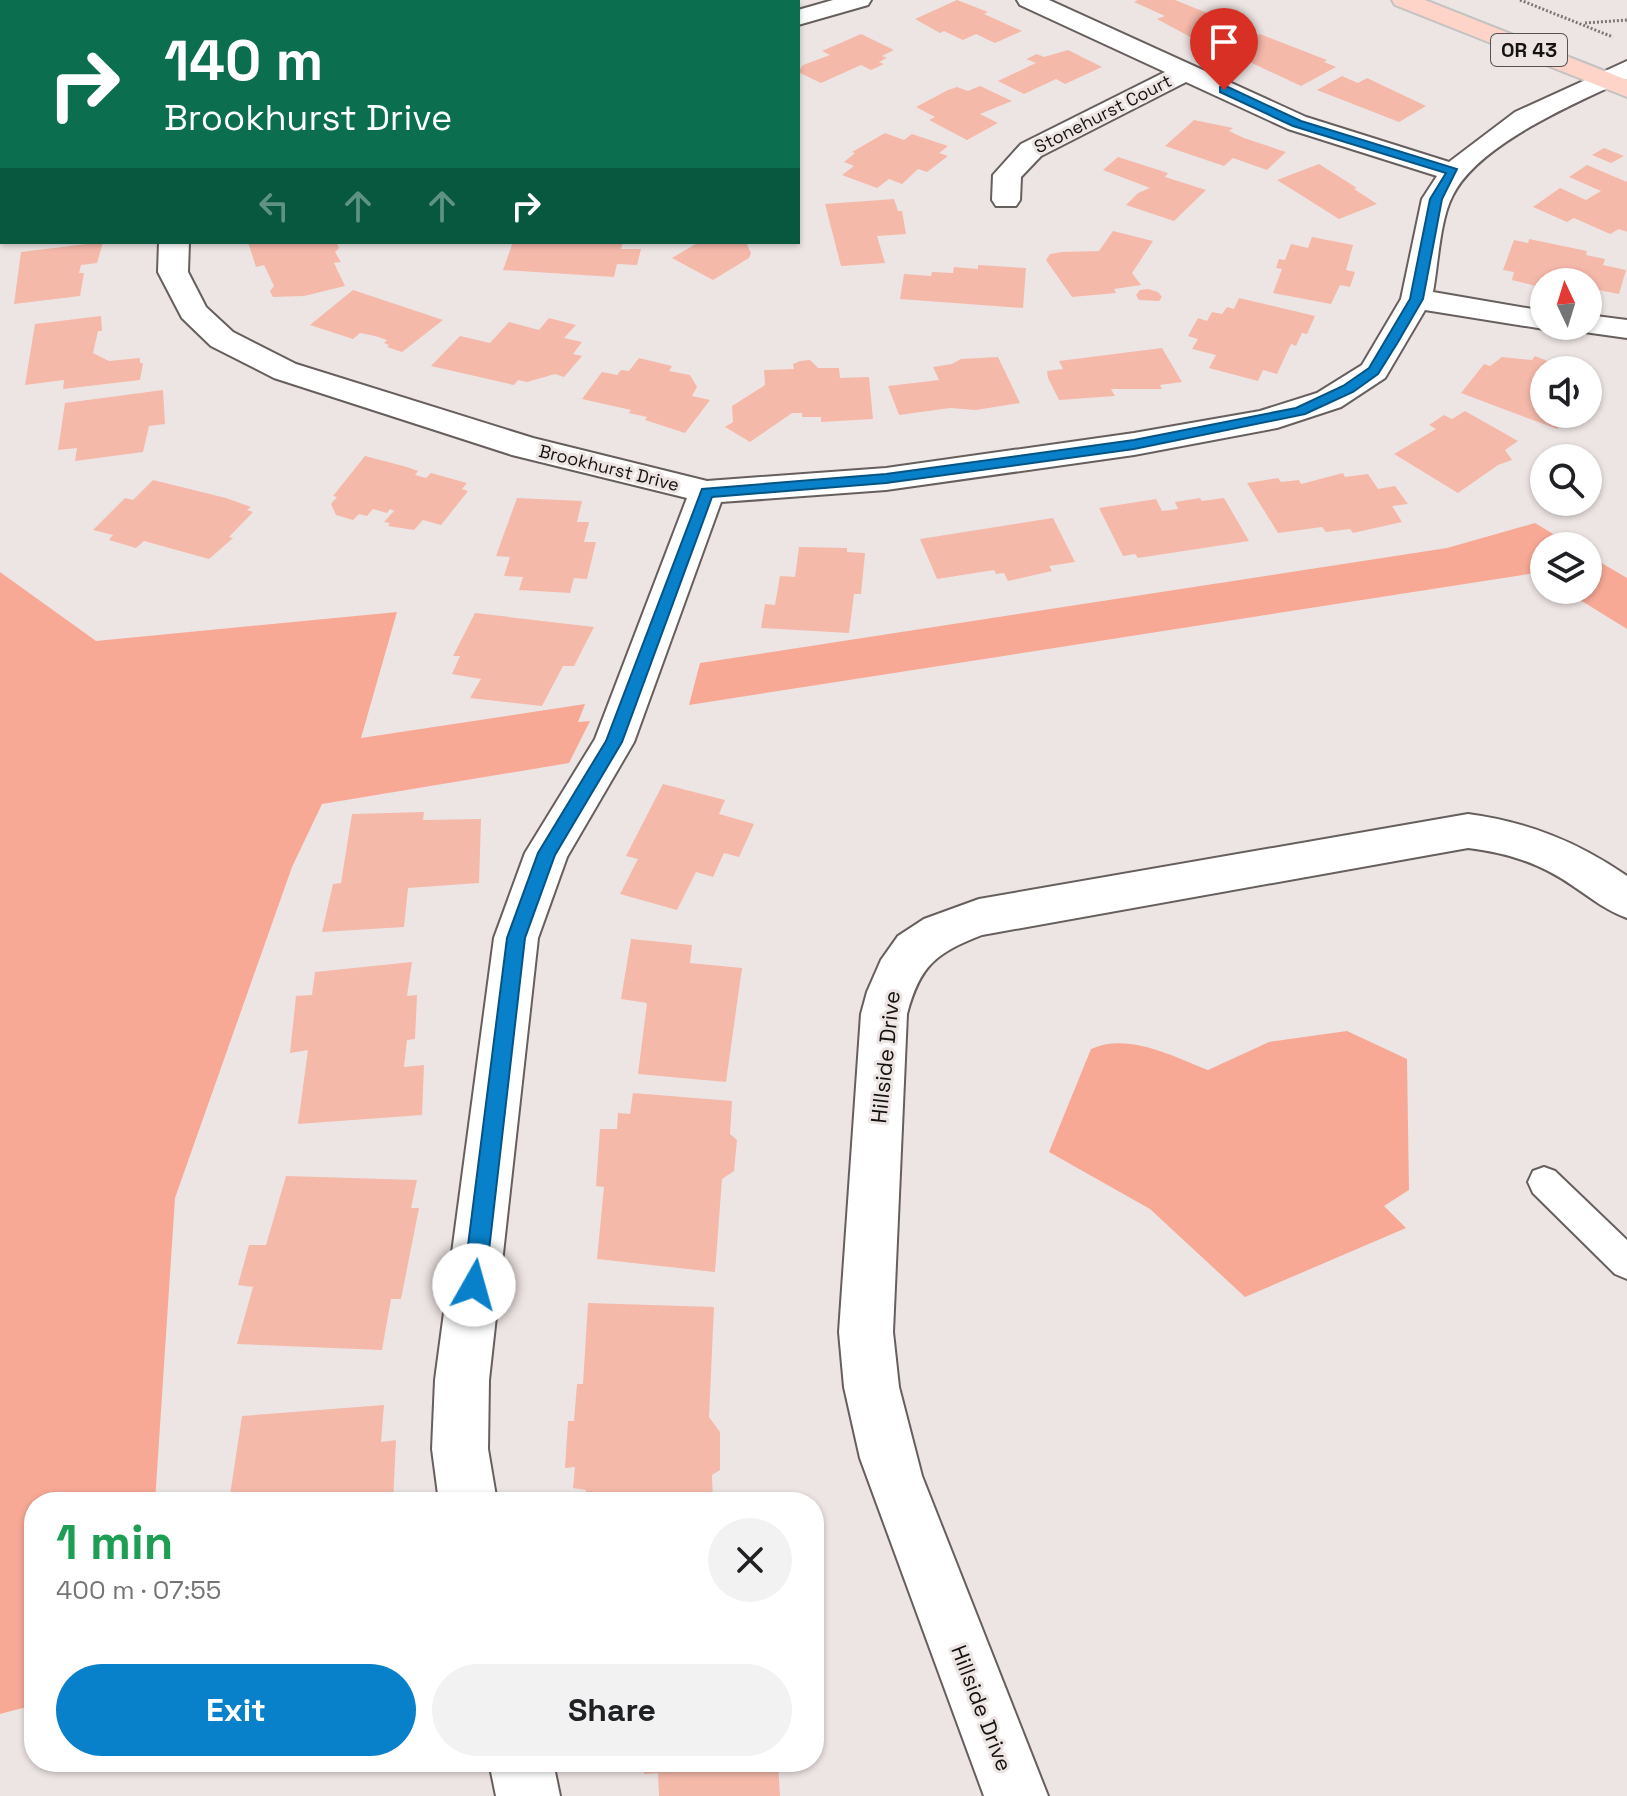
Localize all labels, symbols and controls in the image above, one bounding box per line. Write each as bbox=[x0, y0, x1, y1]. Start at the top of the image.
pin bbox=[1190, 8, 1258, 90]
icon: arrive bbox=[1202, 20, 1246, 64]
text: 140 m bbox=[164, 25, 323, 96]
icon: right bbox=[32, 32, 136, 136]
road number: OR 43 bbox=[1491, 34, 1567, 66]
street label: Stonehurst Court bbox=[1030, 69, 1175, 158]
text: Brookhurst Drive bbox=[164, 95, 452, 141]
icon: left bbox=[252, 184, 296, 228]
icon: ahead bbox=[336, 184, 380, 228]
icon: ahead bbox=[420, 184, 464, 228]
icon: right bbox=[504, 184, 548, 228]
north arrow bbox=[1530, 268, 1602, 340]
map controls bbox=[1530, 268, 1602, 604]
button: sound bbox=[1530, 356, 1602, 428]
street label: Brookhurst Drive bbox=[536, 439, 682, 496]
button: search bbox=[1530, 444, 1602, 516]
button: layers bbox=[1530, 532, 1602, 604]
street label: Hillside Drive bbox=[864, 989, 906, 1125]
position arrow bbox=[432, 1243, 516, 1327]
text: 1 min bbox=[56, 1512, 173, 1573]
button: close bbox=[708, 1518, 792, 1602]
text: 400 m · 07:55 bbox=[56, 1573, 221, 1607]
street label: Hillside Drive bbox=[945, 1641, 1019, 1775]
button: Exit bbox=[56, 1664, 416, 1756]
button: Share bbox=[432, 1664, 792, 1756]

